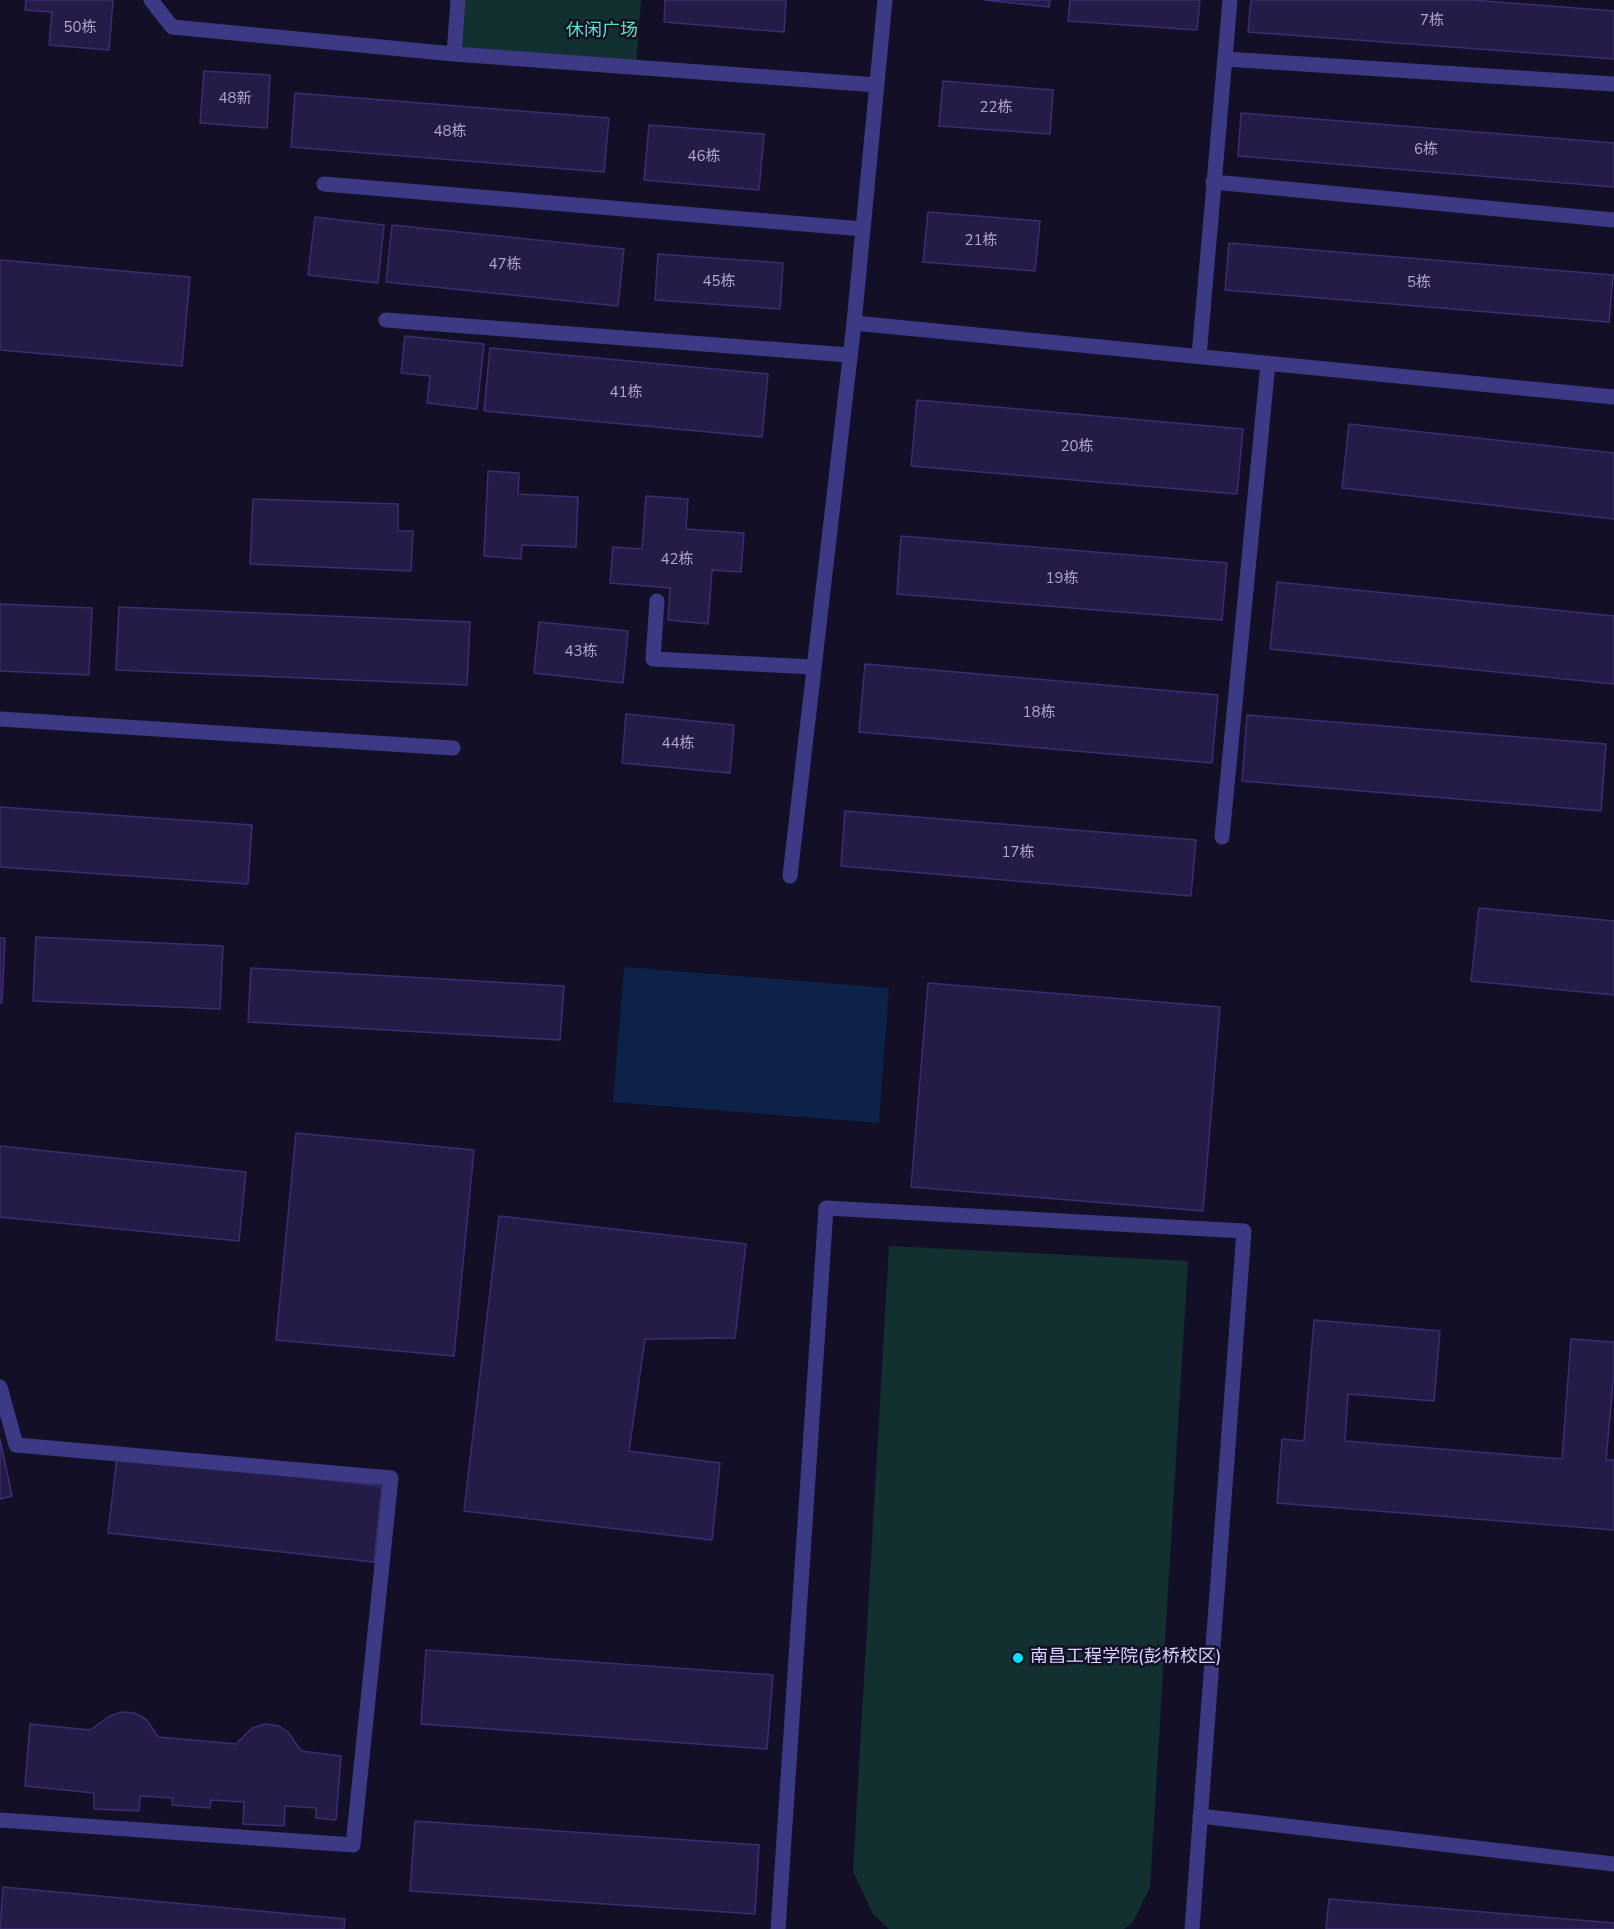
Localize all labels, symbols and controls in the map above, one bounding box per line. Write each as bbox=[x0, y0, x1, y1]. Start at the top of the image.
house number: 7栋 bbox=[1420, 12, 1444, 30]
house number: 50栋 bbox=[64, 19, 96, 37]
park label: 休闲广场 bbox=[566, 21, 638, 43]
house number: 48新 bbox=[219, 90, 251, 108]
house number: 22栋 bbox=[980, 99, 1012, 117]
house number: 48栋 bbox=[434, 123, 466, 141]
house number: 6栋 bbox=[1414, 141, 1438, 159]
house number: 46栋 bbox=[688, 148, 720, 166]
house number: 21栋 bbox=[965, 232, 997, 250]
house number: 47栋 bbox=[489, 256, 521, 274]
house number: 45栋 bbox=[703, 273, 735, 291]
house number: 5栋 bbox=[1407, 274, 1431, 292]
house number: 41栋 bbox=[610, 384, 642, 402]
house number: 20栋 bbox=[1061, 438, 1093, 456]
house number: 42栋 bbox=[661, 551, 693, 569]
house number: 19栋 bbox=[1046, 570, 1078, 588]
house number: 43栋 bbox=[565, 643, 597, 661]
house number: 18栋 bbox=[1023, 704, 1055, 722]
house number: 44栋 bbox=[662, 735, 694, 753]
house number: 17栋 bbox=[1002, 844, 1034, 862]
place label: 南昌工程学院(彭桥校区) bbox=[1030, 1647, 1221, 1669]
marker: 南昌工程学院(彭桥校区) bbox=[1011, 1651, 1025, 1665]

